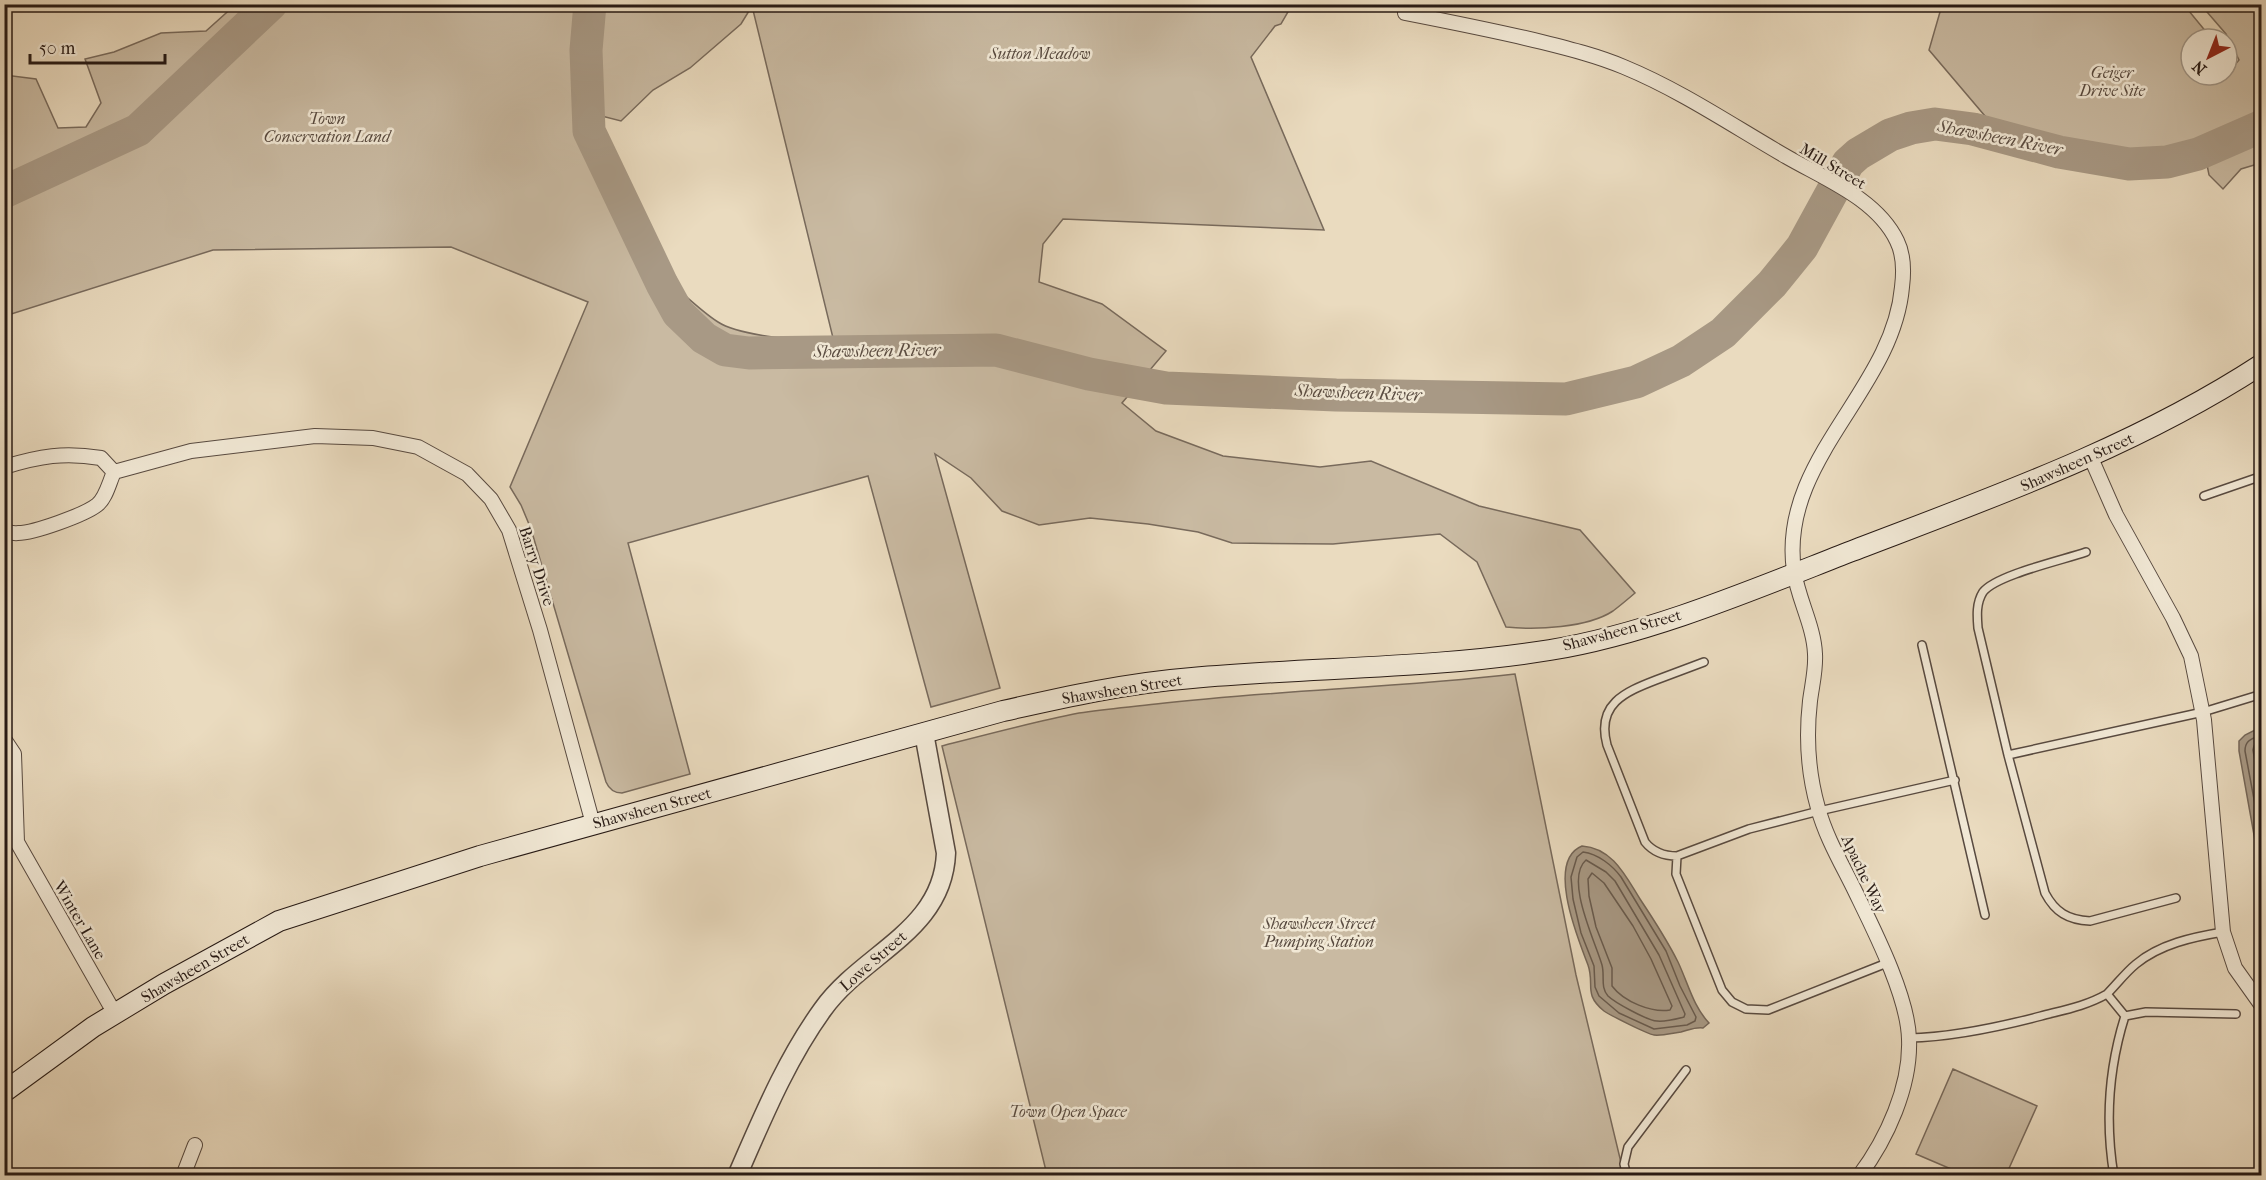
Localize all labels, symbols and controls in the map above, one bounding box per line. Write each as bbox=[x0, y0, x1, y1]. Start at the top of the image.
scale bar bbox=[30, 27, 165, 65]
north arrow bbox=[2179, 27, 2239, 87]
text: 50 m bbox=[39, 38, 76, 59]
park label: Sutton Meadow bbox=[989, 44, 1091, 63]
text: N bbox=[2188, 56, 2210, 79]
park label: Geiger Drive Site bbox=[2078, 63, 2145, 100]
park label: Town Conservation Land bbox=[264, 109, 392, 146]
water label: Shawsheen River bbox=[1935, 115, 2066, 161]
street label: Mill Street bbox=[1796, 139, 1870, 193]
water label: Shawsheen River bbox=[812, 339, 943, 363]
water label: Shawsheen River bbox=[1293, 380, 1424, 406]
street label: Shawsheen Street bbox=[2018, 428, 2137, 495]
street label: Barry Drive bbox=[515, 524, 559, 608]
street label: Shawsheen Street bbox=[1561, 605, 1684, 655]
street label: Shawsheen Street bbox=[1060, 670, 1184, 708]
street label: Shawsheen Street bbox=[591, 783, 714, 833]
street label: Apache Way bbox=[1837, 831, 1891, 917]
street label: Winter Lane bbox=[49, 876, 110, 963]
park label: Shawsheen Street Pumping Station bbox=[1262, 914, 1376, 951]
street label: Lowe Street bbox=[836, 927, 911, 995]
street label: Shawsheen Street bbox=[138, 929, 253, 1007]
park label: Town Open Space bbox=[1009, 1102, 1127, 1121]

